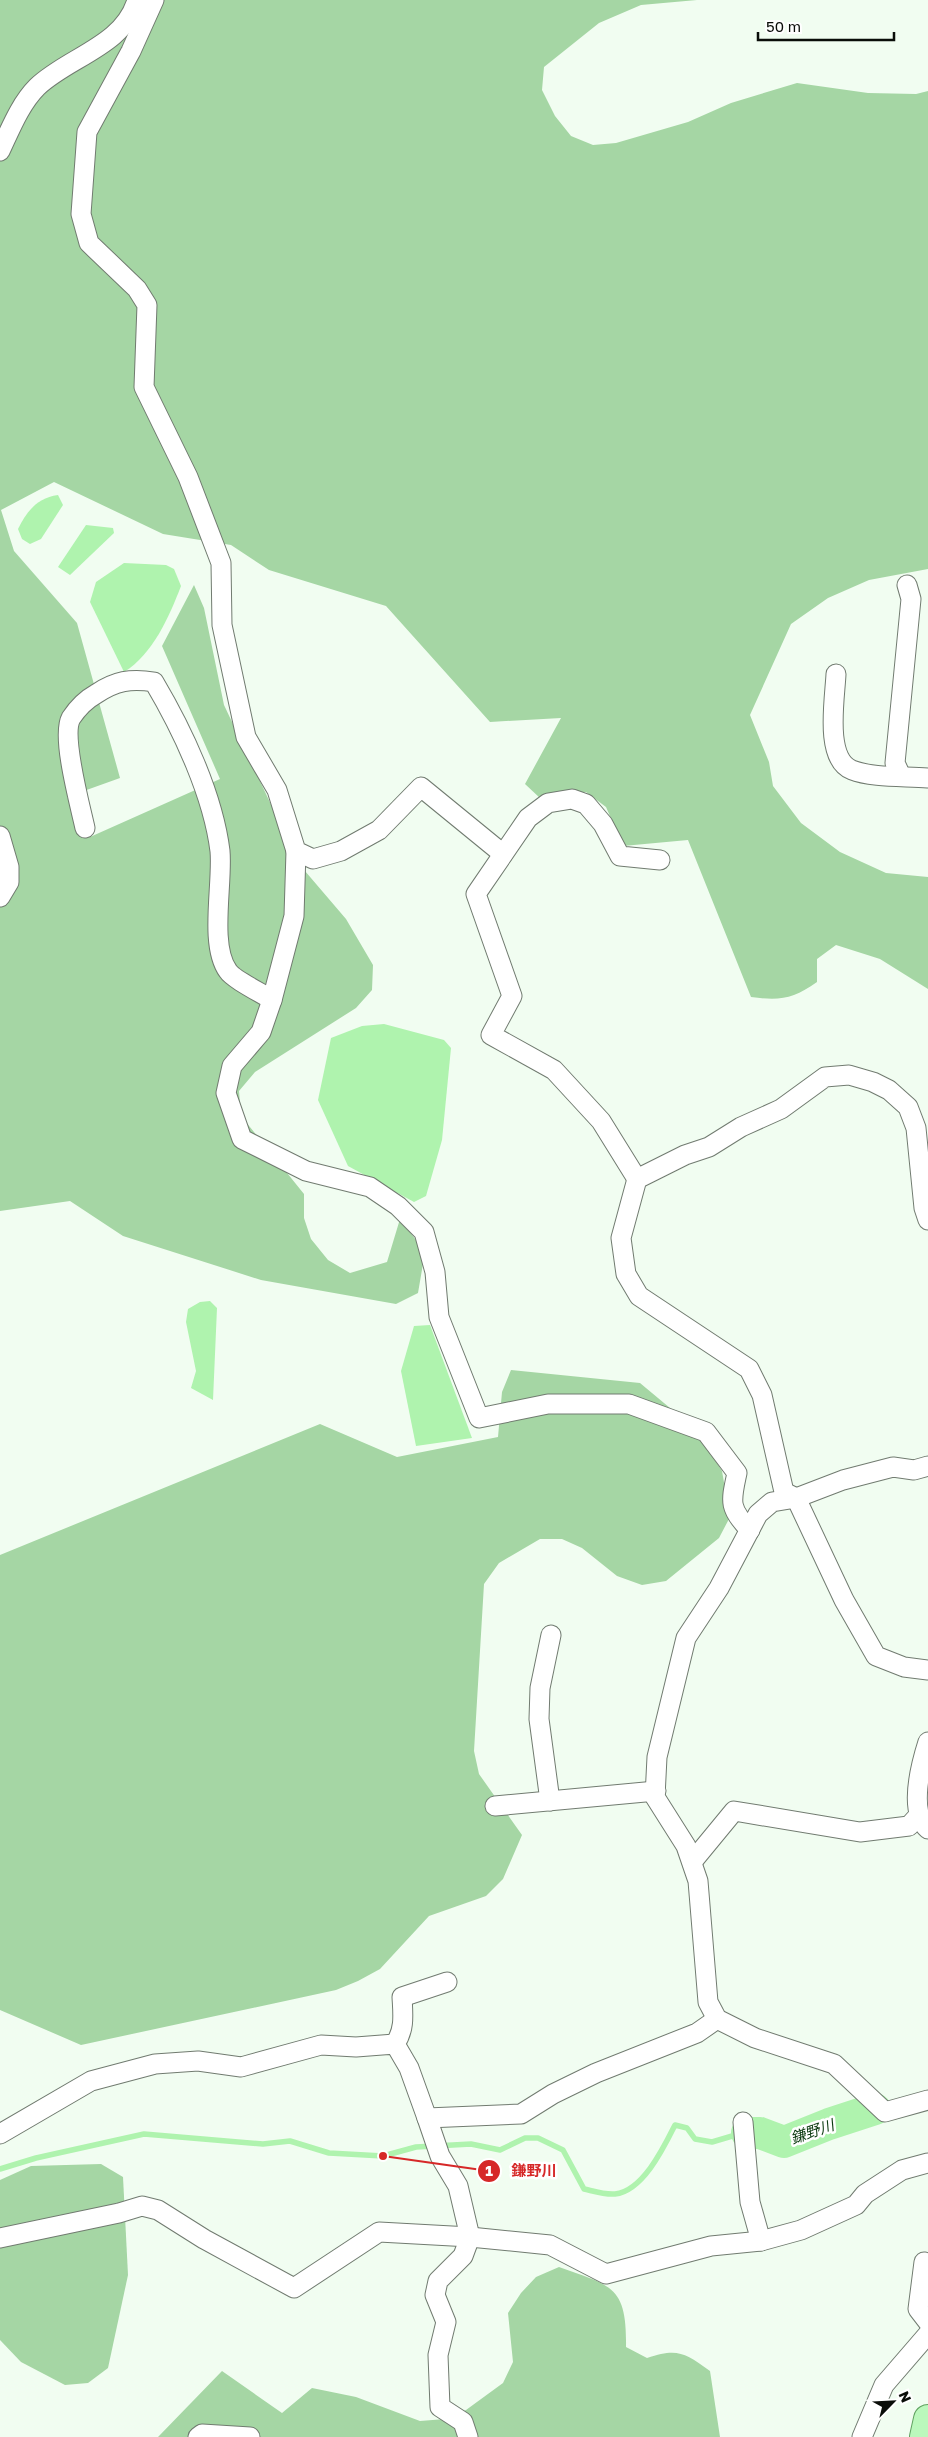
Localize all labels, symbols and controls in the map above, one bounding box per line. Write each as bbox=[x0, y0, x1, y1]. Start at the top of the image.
scale bar bbox=[758, 10, 894, 42]
text: 50 m bbox=[766, 17, 801, 35]
water label: 鎌野川 bbox=[788, 2115, 838, 2147]
callout: 鎌野川 bbox=[476, 2156, 566, 2186]
text: 1 bbox=[485, 2161, 493, 2179]
text: 鎌野川 bbox=[510, 2161, 557, 2179]
north arrow bbox=[868, 2377, 918, 2427]
text: N bbox=[895, 2388, 915, 2405]

